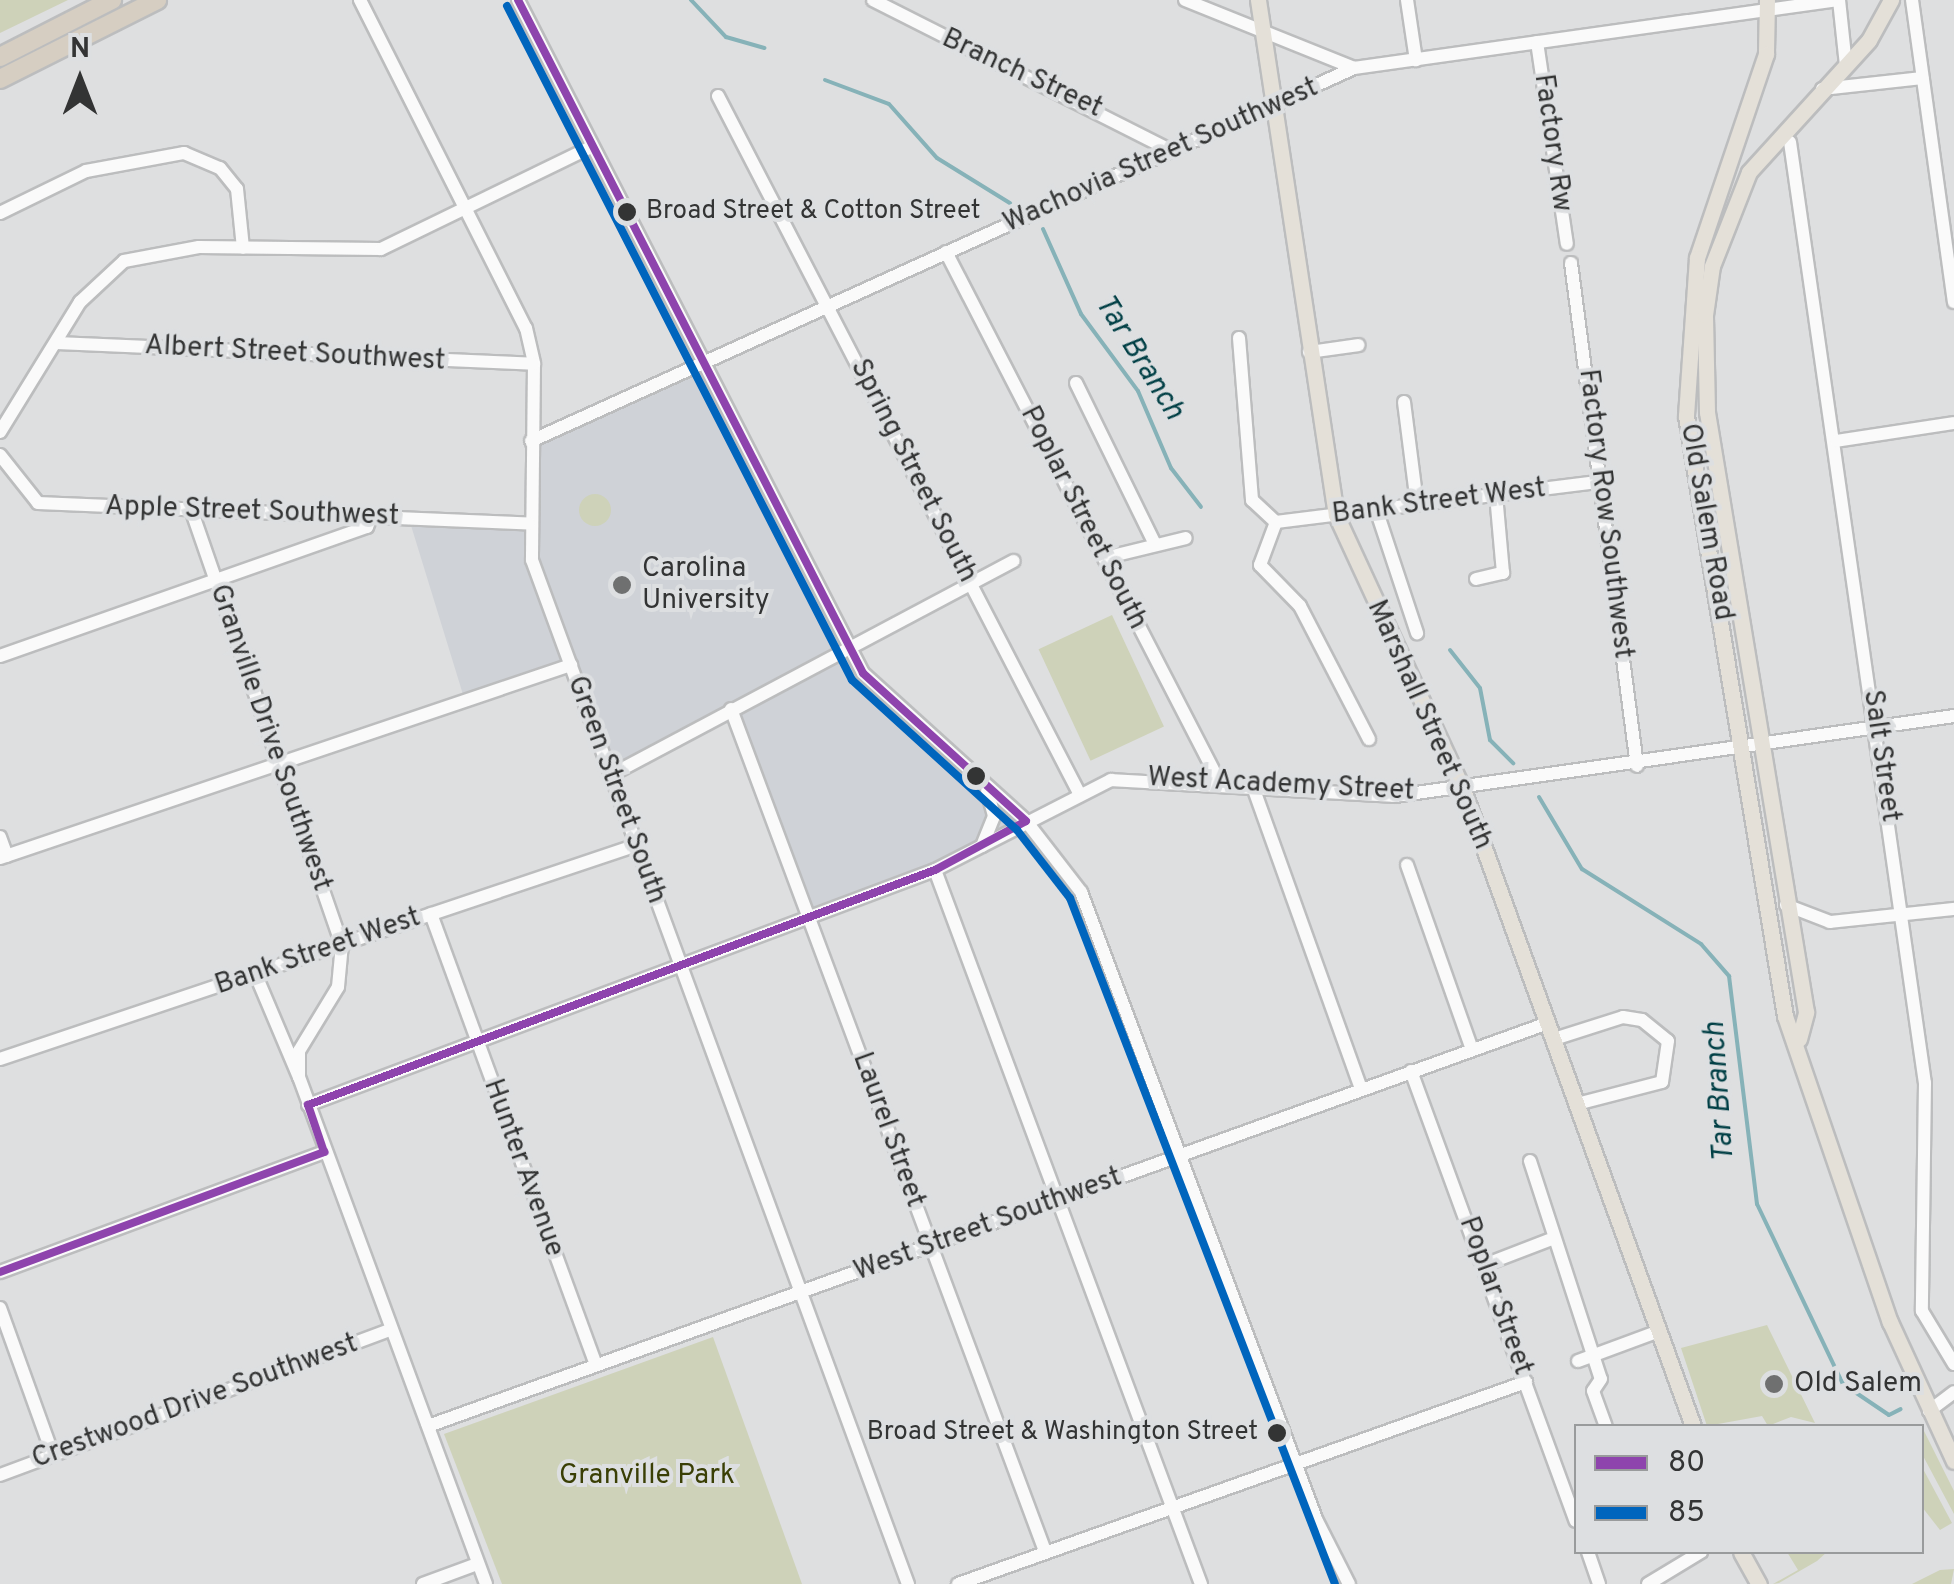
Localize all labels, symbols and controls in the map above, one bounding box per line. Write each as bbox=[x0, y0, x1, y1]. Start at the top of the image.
street label: Branch Street bbox=[936, 22, 1108, 126]
north arrow bbox=[30, 30, 130, 130]
text: N bbox=[70, 32, 90, 68]
street label: Wachovia Street Southwest bbox=[998, 71, 1324, 241]
street label: Factory Rw bbox=[1526, 72, 1578, 214]
place label: Broad Street & Cotton Street bbox=[646, 196, 981, 228]
marker: Broad Street & Cotton Street bbox=[617, 202, 637, 222]
water label: Tar Branch bbox=[1085, 289, 1191, 427]
street label: Albert Street Southwest bbox=[144, 329, 446, 379]
street label: Spring Street South bbox=[842, 354, 984, 588]
street label: Factory Row Southwest bbox=[1571, 367, 1639, 661]
street label: Poplar Street South bbox=[1012, 401, 1154, 635]
street label: Old Salem Road bbox=[1672, 421, 1740, 623]
street label: Bank Street West bbox=[1330, 472, 1548, 532]
street label: Apple Street Southwest bbox=[104, 490, 400, 534]
place label: Carolina University bbox=[642, 552, 769, 618]
marker: Carolina University bbox=[611, 574, 633, 596]
street label: Granville Drive Southwest bbox=[202, 580, 338, 896]
street label: Marshall Street South bbox=[1359, 595, 1499, 855]
street label: Green Street South bbox=[559, 672, 673, 908]
street label: Salt Street bbox=[1855, 688, 1907, 824]
street label: West Academy Street bbox=[1146, 761, 1416, 809]
unlabelled marker bbox=[966, 766, 986, 786]
street label: Bank Street West bbox=[211, 901, 425, 1003]
water label: Tar Branch bbox=[1698, 1020, 1744, 1164]
street label: Laurel Street bbox=[844, 1048, 932, 1212]
street label: Hunter Avenue bbox=[475, 1074, 571, 1262]
street label: West Street Southwest bbox=[850, 1161, 1126, 1289]
street label: Poplar Street bbox=[1451, 1212, 1539, 1380]
street label: Crestwood Drive Southwest bbox=[28, 1327, 362, 1477]
place label: Old Salem bbox=[1794, 1367, 1922, 1401]
marker: Old Salem bbox=[1763, 1373, 1785, 1395]
place label: Broad Street & Washington Street bbox=[866, 1417, 1258, 1449]
marker: Broad Street & Washington Street bbox=[1267, 1423, 1287, 1443]
legend bbox=[1574, 1424, 1924, 1554]
text: 80 bbox=[1668, 1445, 1705, 1482]
park label: Granville Park bbox=[559, 1459, 735, 1493]
text: 85 bbox=[1668, 1495, 1705, 1532]

